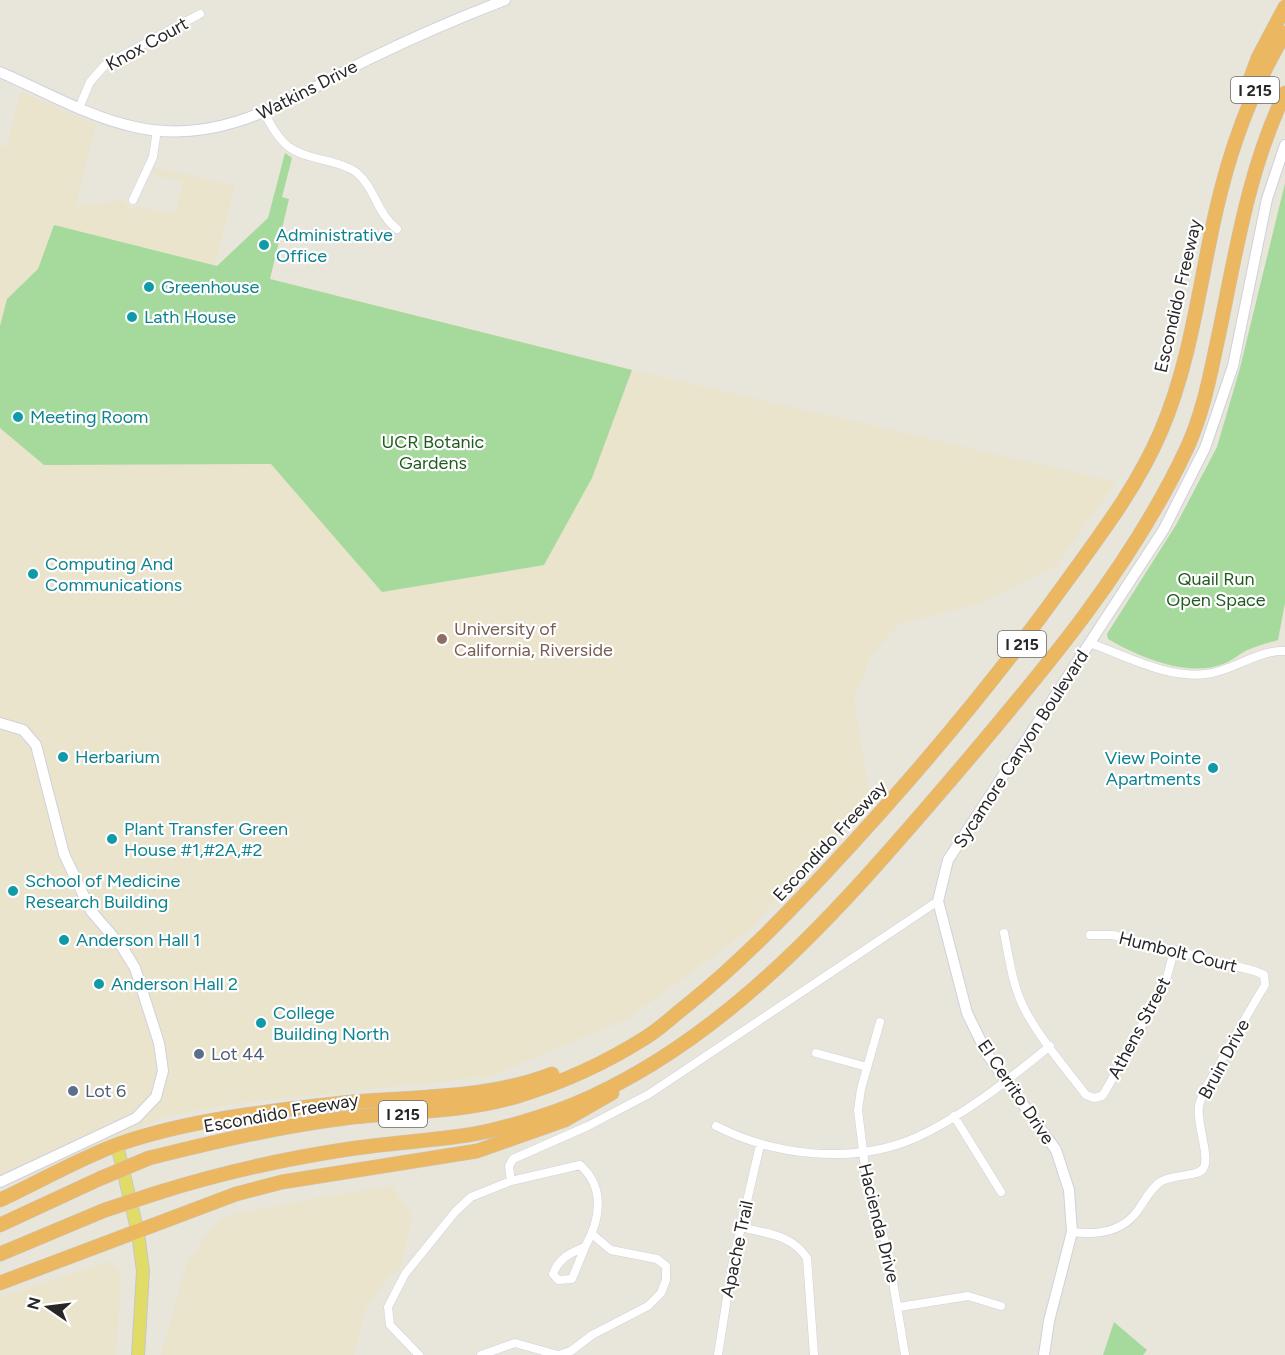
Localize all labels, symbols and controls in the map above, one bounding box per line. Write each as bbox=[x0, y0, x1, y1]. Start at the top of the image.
street label: Knox Court bbox=[102, 12, 192, 76]
street label: Watkins Drive bbox=[253, 55, 361, 125]
road number: I 215 bbox=[1231, 77, 1279, 103]
street label: Escondido Freeway bbox=[1150, 217, 1206, 375]
place label: Administrative Office bbox=[276, 224, 393, 267]
marker: Administrative Office bbox=[257, 238, 271, 252]
place label: Greenhouse bbox=[161, 276, 259, 298]
marker: Greenhouse bbox=[142, 280, 156, 294]
place label: Lath House bbox=[144, 306, 236, 328]
marker: Lath House bbox=[125, 310, 139, 324]
place label: Meeting Room bbox=[30, 406, 148, 428]
marker: Meeting Room bbox=[11, 410, 25, 424]
park label: UCR Botanic Gardens bbox=[382, 431, 485, 474]
place label: Computing And Communications bbox=[45, 553, 182, 596]
marker: Computing And Communications bbox=[26, 567, 40, 581]
park label: Quail Run Open Space bbox=[1166, 568, 1266, 611]
place label: University of California, Riverside bbox=[454, 618, 613, 661]
road number: I 215 bbox=[998, 631, 1046, 657]
marker: University of California, Riverside bbox=[435, 632, 449, 646]
street label: Sycamore Canyon Boulevard bbox=[949, 646, 1093, 852]
place label: Herbarium bbox=[75, 746, 160, 768]
place label: View Pointe Apartments bbox=[1105, 747, 1201, 790]
marker: Herbarium bbox=[56, 750, 70, 764]
marker: View Pointe Apartments bbox=[1206, 761, 1220, 775]
street label: Escondido Freeway bbox=[768, 776, 892, 906]
place label: Plant Transfer Green House #1,#2A,#2 bbox=[124, 818, 288, 861]
marker: Plant Transfer Green House #1,#2A,#2 bbox=[105, 832, 119, 846]
place label: School of Medicine Research Building bbox=[25, 870, 180, 913]
marker: School of Medicine Research Building bbox=[6, 884, 20, 898]
street label: Humbolt Court bbox=[1116, 927, 1240, 977]
place label: Anderson Hall 1 bbox=[76, 929, 201, 951]
marker: Anderson Hall 1 bbox=[57, 933, 71, 947]
place label: Anderson Hall 2 bbox=[111, 973, 238, 995]
street label: Athens Street bbox=[1103, 973, 1175, 1083]
marker: Anderson Hall 2 bbox=[92, 977, 106, 991]
place label: College Building North bbox=[273, 1002, 389, 1045]
street label: Bruin Drive bbox=[1194, 1015, 1254, 1103]
marker: College Building North bbox=[254, 1016, 268, 1030]
street label: El Cerrito Drive bbox=[973, 1035, 1059, 1149]
place label: Lot 44 bbox=[211, 1043, 264, 1065]
marker: Lot 44 bbox=[192, 1047, 206, 1061]
place label: Lot 6 bbox=[85, 1080, 126, 1102]
marker: Lot 6 bbox=[66, 1084, 80, 1098]
street label: Escondido Freeway bbox=[202, 1088, 361, 1137]
road number: I 215 bbox=[379, 1101, 427, 1127]
street label: Hacienda Drive bbox=[854, 1161, 905, 1285]
street label: Apache Trail bbox=[716, 1199, 758, 1299]
north arrow bbox=[18, 1277, 78, 1337]
text: N bbox=[23, 1295, 45, 1312]

